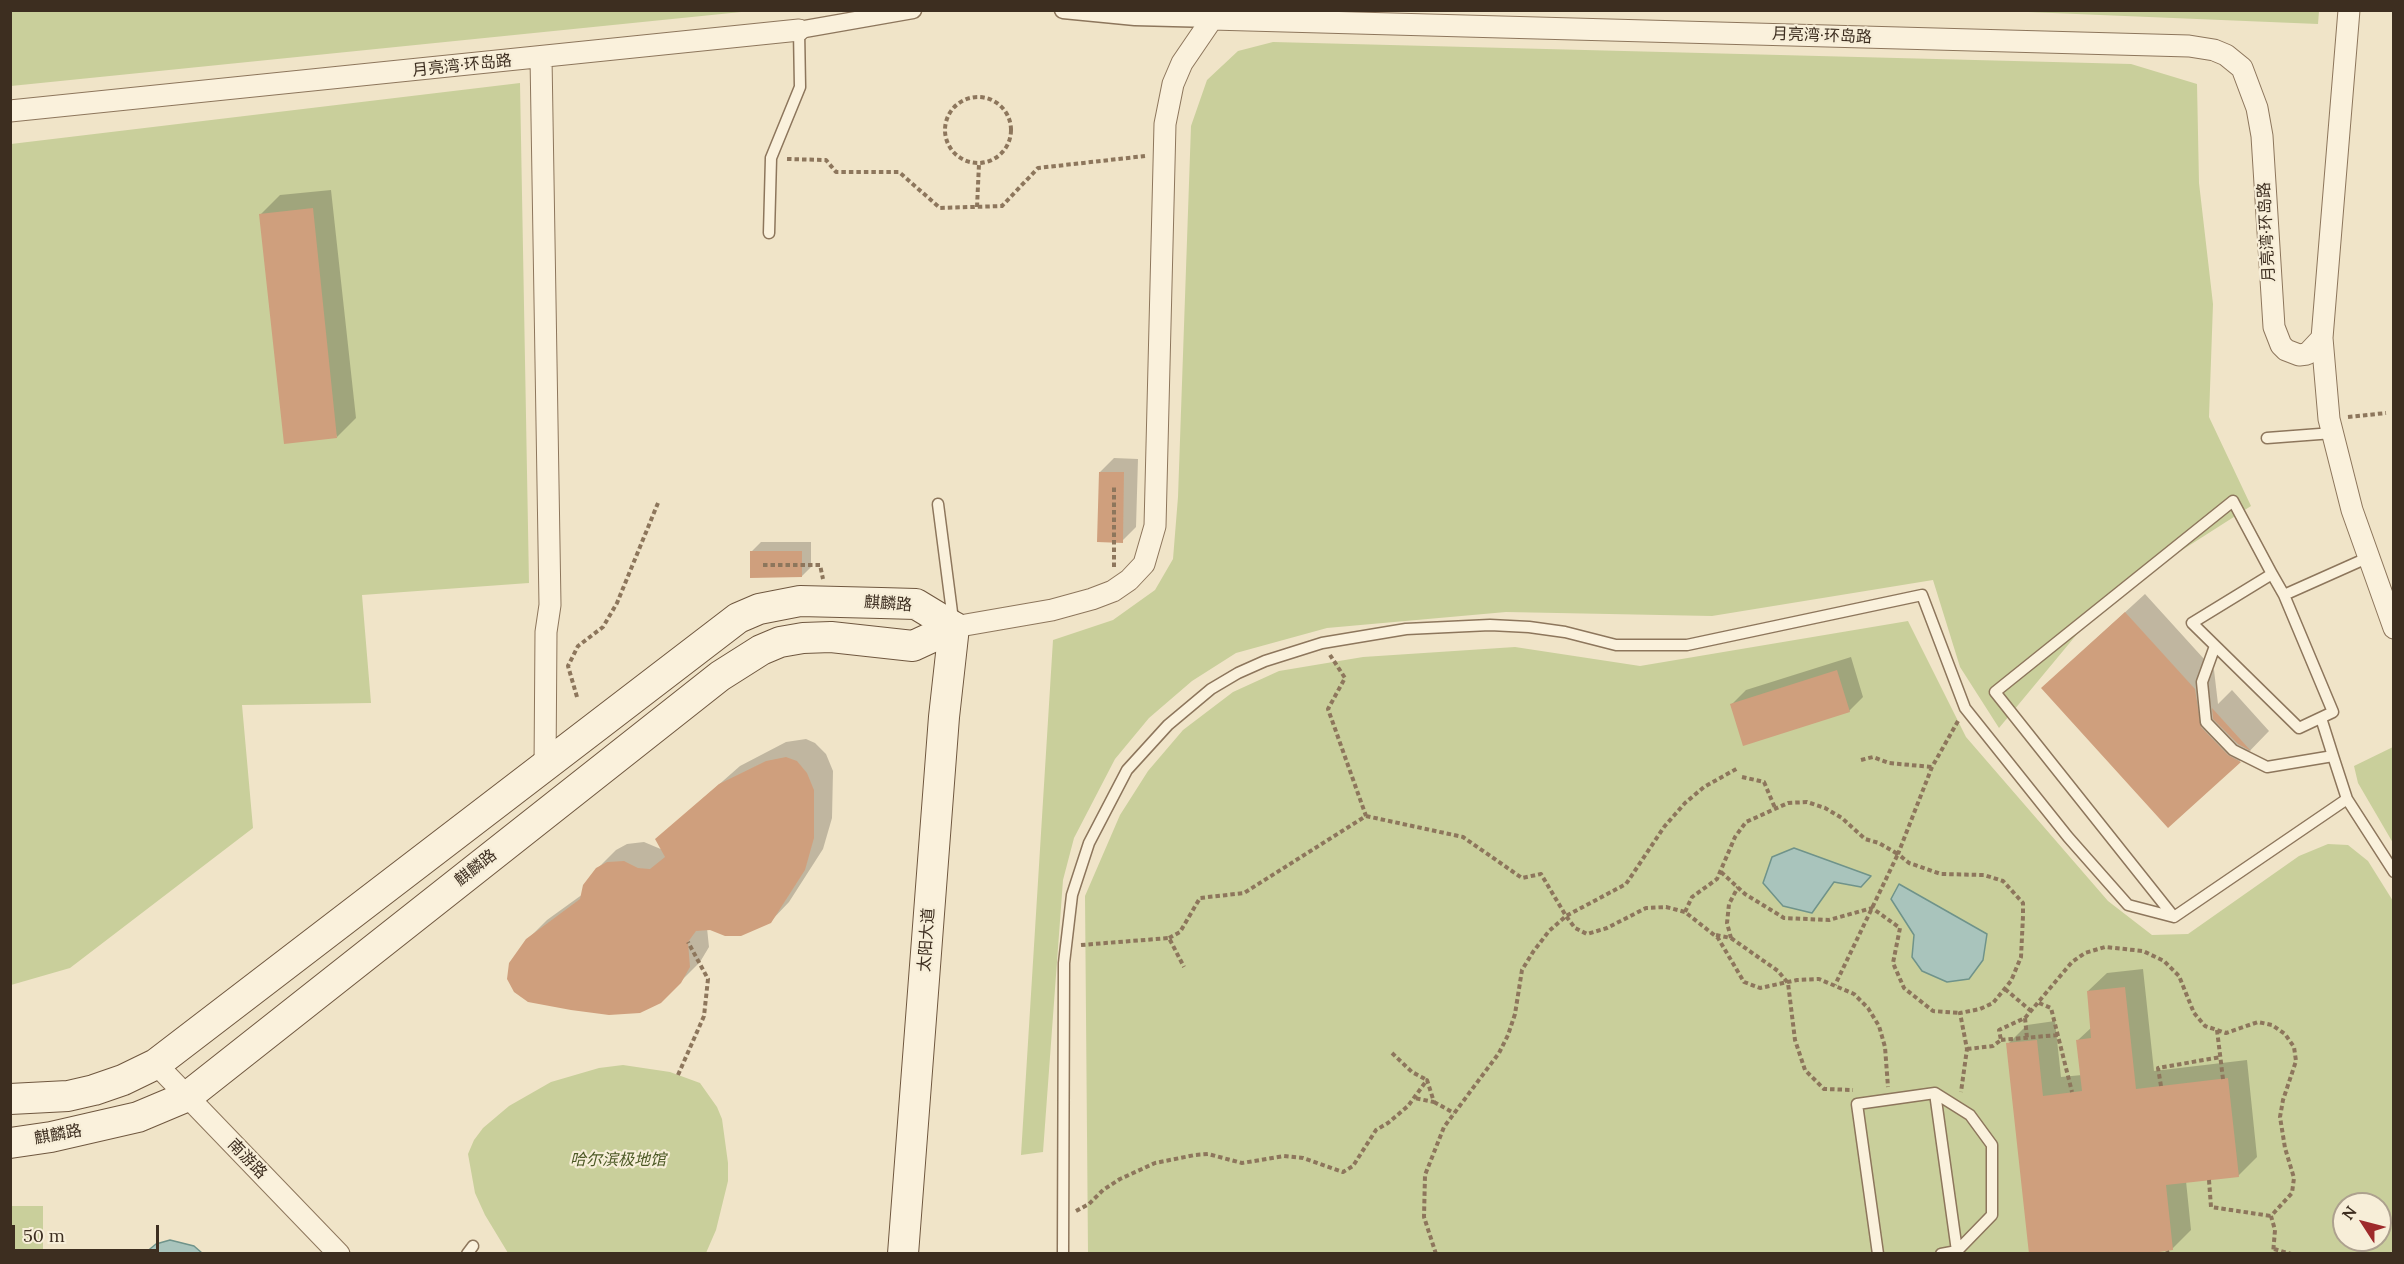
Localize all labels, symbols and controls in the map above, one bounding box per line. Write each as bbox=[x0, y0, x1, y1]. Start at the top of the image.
street label: 月亮湾·环岛路 bbox=[1772, 25, 1872, 47]
street label: 月亮湾·环岛路 bbox=[411, 51, 513, 81]
street label: 月亮湾·环岛路 bbox=[2255, 182, 2279, 282]
street label: 麒麟路 bbox=[863, 593, 913, 615]
street label: 麒麟路 bbox=[451, 846, 501, 890]
street label: 太阳大道 bbox=[915, 907, 939, 973]
street label: 麒麟路 bbox=[33, 1121, 83, 1149]
street label: 南游路 bbox=[223, 1135, 271, 1183]
park label: 哈尔滨极地馆 bbox=[570, 1150, 666, 1170]
north arrow bbox=[2332, 1192, 2392, 1252]
text: N bbox=[2337, 1202, 2361, 1223]
scale bar bbox=[15, 1213, 162, 1251]
text: 50 m bbox=[23, 1224, 65, 1247]

